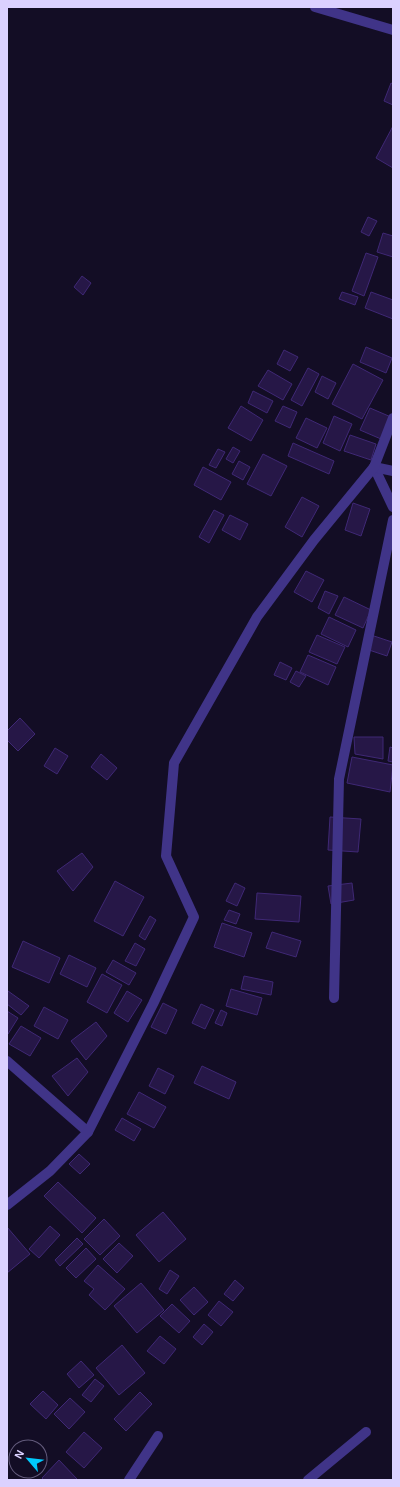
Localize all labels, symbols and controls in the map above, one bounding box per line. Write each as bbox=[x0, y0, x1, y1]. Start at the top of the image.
north arrow bbox=[8, 1439, 48, 1479]
text: N bbox=[12, 1448, 26, 1461]

